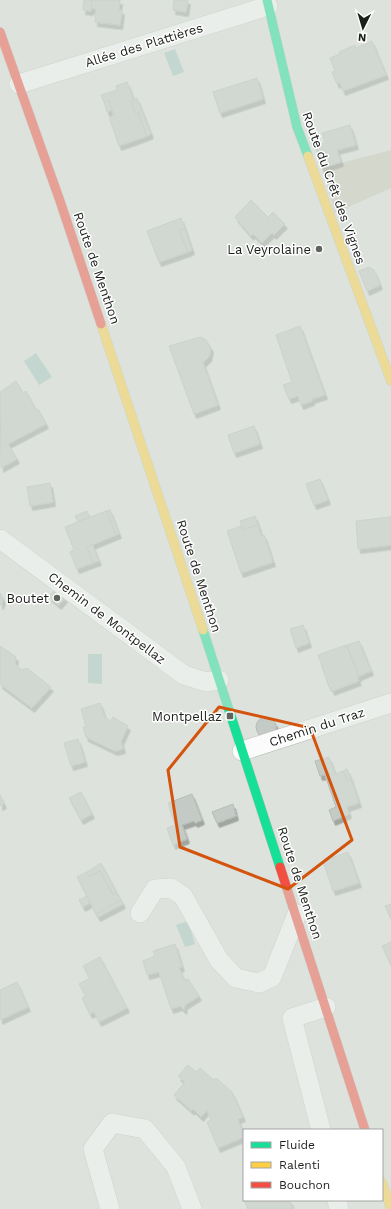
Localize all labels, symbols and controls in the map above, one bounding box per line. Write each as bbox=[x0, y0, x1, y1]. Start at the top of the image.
north arrow bbox=[343, 8, 383, 48]
street label: Allée des Plattières bbox=[83, 20, 205, 70]
text: N bbox=[358, 31, 367, 44]
street label: Route du Crêt des Vignes bbox=[299, 110, 369, 266]
street label: Route de Menthon bbox=[71, 210, 123, 326]
place label: La Veyrolaine bbox=[227, 242, 311, 257]
marker: La Veyrolaine bbox=[314, 244, 324, 254]
street label: Route de Menthon bbox=[174, 518, 224, 634]
street label: Chemin de Montpellaz bbox=[45, 569, 169, 667]
place label: Boutet bbox=[6, 591, 50, 606]
marker: Boutet bbox=[52, 593, 62, 603]
street label: Chemin du Traz bbox=[267, 704, 367, 749]
place label: Montpellaz bbox=[152, 709, 222, 724]
marker: Montpellaz bbox=[225, 711, 235, 721]
street label: Route de Menthon bbox=[275, 825, 325, 941]
legend bbox=[243, 1129, 383, 1201]
text: Fluide bbox=[279, 1138, 315, 1152]
text: Ralenti bbox=[279, 1158, 320, 1172]
text: Bouchon bbox=[279, 1178, 330, 1192]

